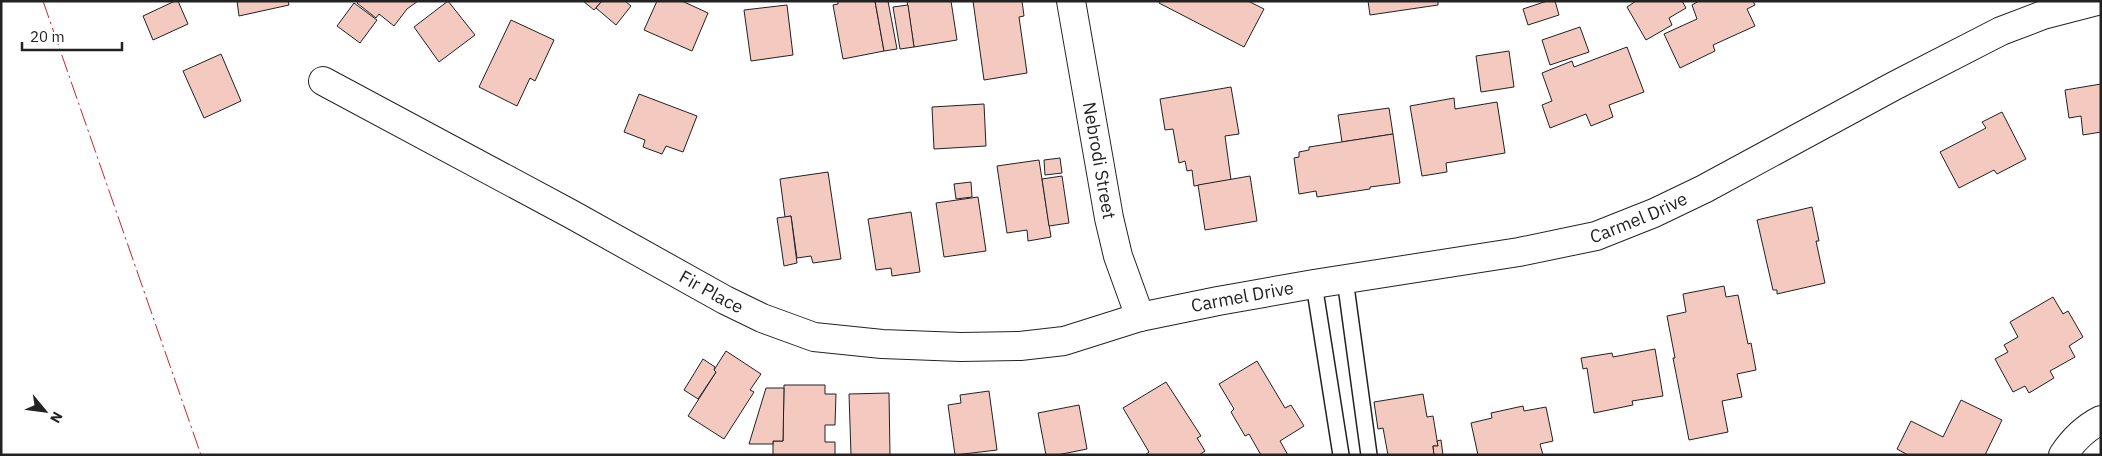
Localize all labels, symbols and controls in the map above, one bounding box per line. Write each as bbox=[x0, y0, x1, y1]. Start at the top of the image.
scale bar bbox=[22, 20, 122, 52]
text: 20 m bbox=[30, 27, 65, 46]
street label: Nebrodi Street bbox=[1078, 100, 1121, 221]
street label: Carmel Drive bbox=[1588, 187, 1691, 248]
street label: Fir Place bbox=[675, 265, 747, 318]
street label: Carmel Drive bbox=[1189, 276, 1296, 317]
north arrow bbox=[20, 386, 70, 436]
text: N bbox=[46, 409, 67, 426]

